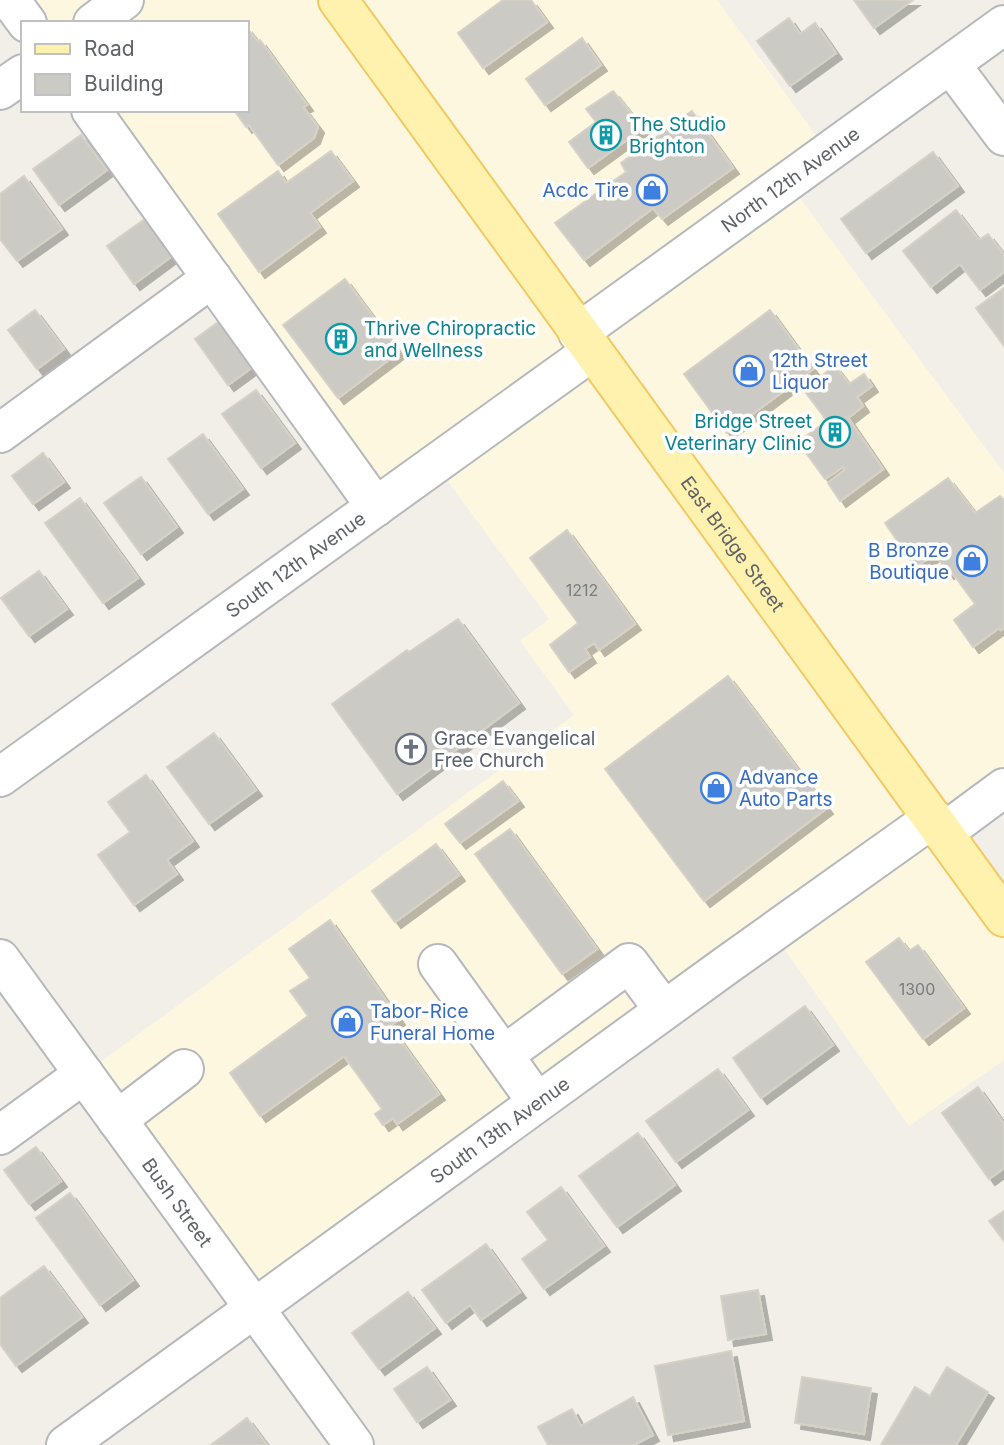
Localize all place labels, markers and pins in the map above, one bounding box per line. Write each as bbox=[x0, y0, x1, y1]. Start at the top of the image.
place label: The Studio Brighton bbox=[629, 113, 726, 158]
building icon: The Studio Brighton bbox=[589, 118, 623, 152]
shop icon: Acdc Tire bbox=[635, 173, 669, 207]
place label: Acdc Tire bbox=[542, 179, 629, 202]
place label: Thrive Chiropractic and Wellness bbox=[364, 317, 536, 362]
building icon: Thrive Chiropractic and Wellness bbox=[324, 322, 358, 356]
place label: 12th Street Liquor bbox=[772, 349, 868, 394]
shop icon: 12th Street Liquor bbox=[732, 354, 766, 388]
place label: Bridge Street Veterinary Clinic bbox=[664, 410, 812, 455]
building icon: Bridge Street Veterinary Clinic bbox=[818, 415, 852, 449]
place label: B Bronze Boutique bbox=[868, 539, 949, 584]
shop icon: B Bronze Boutique bbox=[955, 544, 989, 578]
place label: Grace Evangelical Free Church bbox=[434, 727, 595, 772]
church icon: Grace Evangelical Free Church bbox=[394, 732, 428, 766]
place label: Advance Auto Parts bbox=[739, 766, 832, 811]
shop icon: Advance Auto Parts bbox=[699, 771, 733, 805]
place label: Tabor-Rice Funeral Home bbox=[370, 1000, 495, 1045]
shop icon: Tabor-Rice Funeral Home bbox=[330, 1005, 364, 1039]

